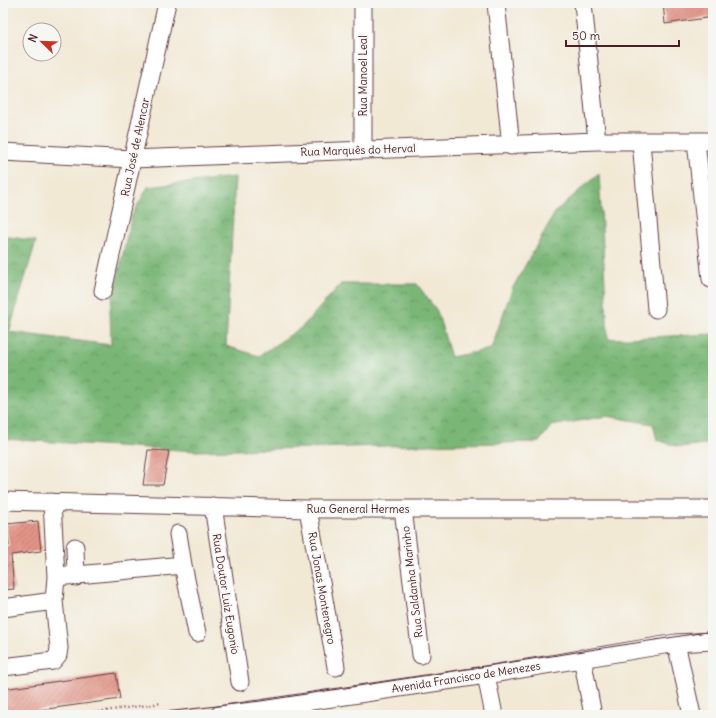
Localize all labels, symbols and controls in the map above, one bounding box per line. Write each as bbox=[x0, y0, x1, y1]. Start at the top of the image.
north arrow bbox=[22, 22, 62, 62]
scale bar bbox=[566, 22, 679, 48]
text: 50 m bbox=[572, 28, 601, 43]
text: N bbox=[25, 32, 41, 44]
street label: Rua Manoel Leal bbox=[356, 35, 370, 117]
street label: Rua José de Alencar bbox=[118, 96, 152, 198]
street label: Rua Marquês do Herval bbox=[300, 141, 416, 159]
street label: Rua General Hermes bbox=[307, 502, 409, 516]
street label: Rua Saldanha Marinho bbox=[398, 525, 426, 639]
street label: Rua Jonas Montenegro bbox=[305, 531, 339, 645]
street label: Rua Doutor Luiz Eugonio bbox=[210, 533, 242, 655]
street label: Avenida Francisco de Menezes bbox=[391, 658, 541, 696]

